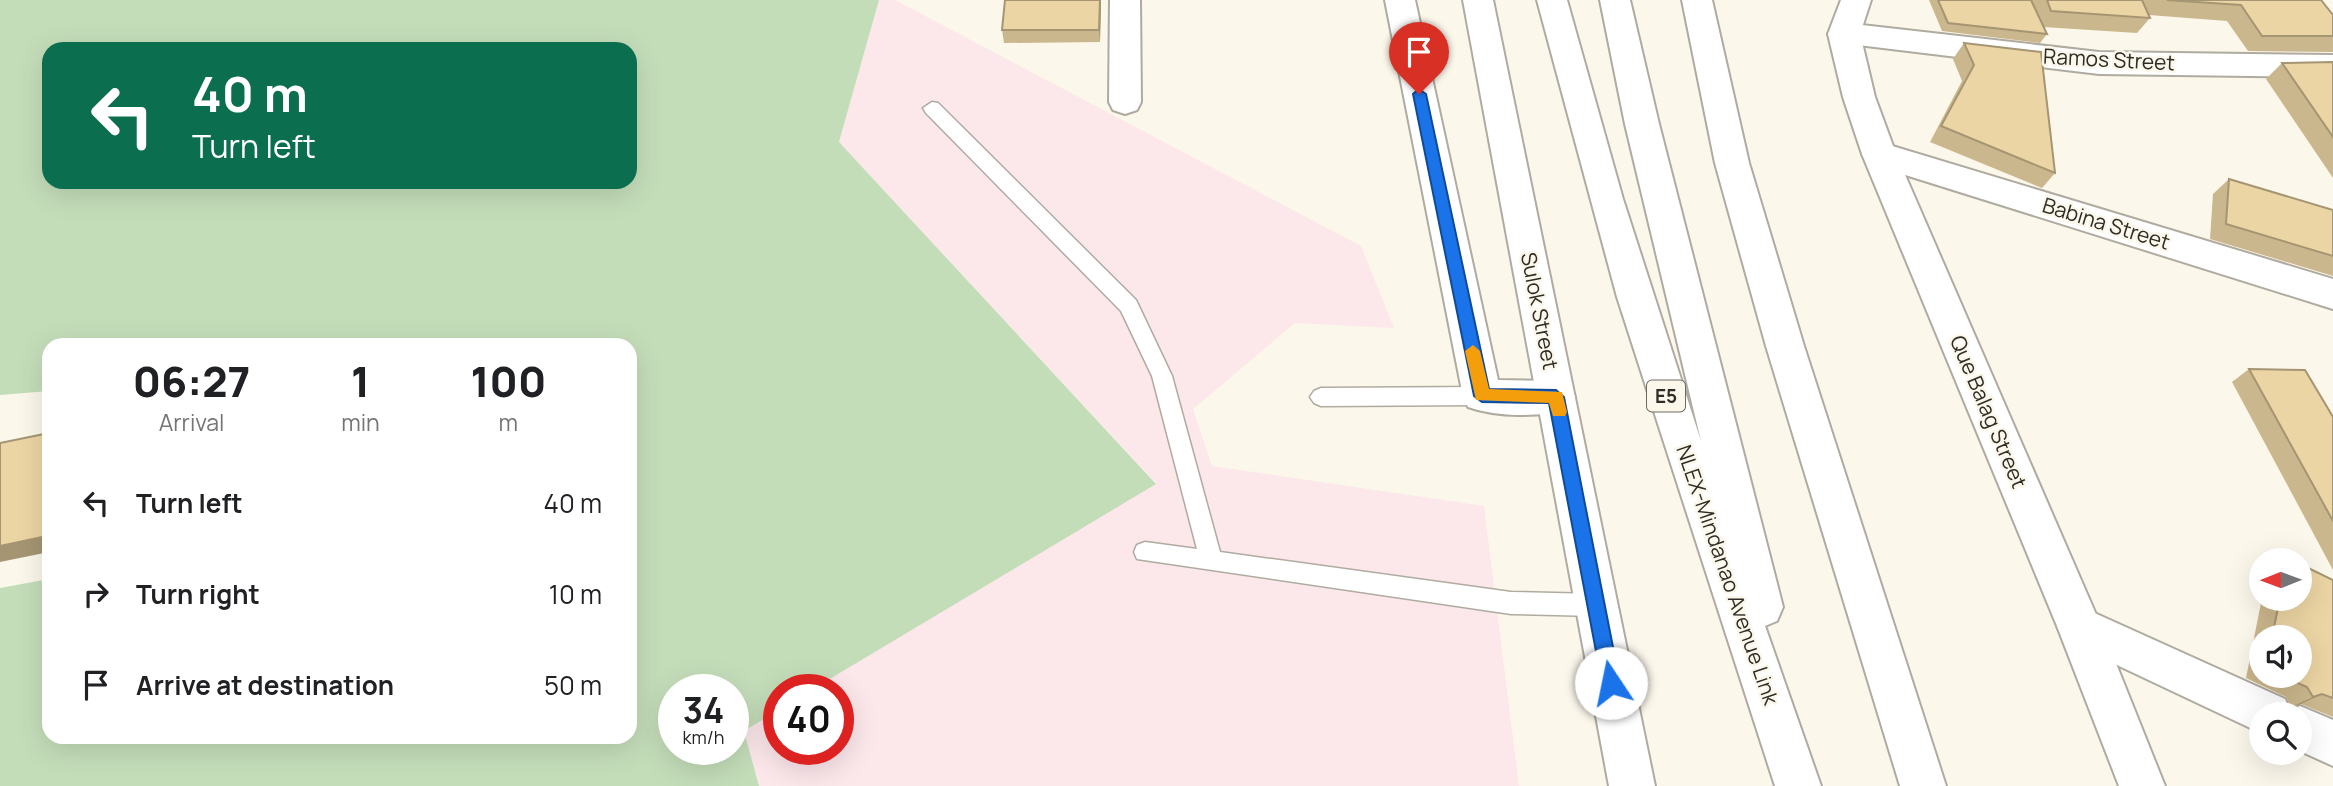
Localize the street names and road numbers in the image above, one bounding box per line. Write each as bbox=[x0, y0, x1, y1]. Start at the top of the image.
street label: Ramos Street bbox=[2042, 42, 2176, 76]
street label: Babina Street bbox=[2039, 190, 2173, 256]
street label: Sulok Street bbox=[1515, 250, 1565, 372]
street label: Que Balag Street bbox=[1944, 331, 2034, 492]
road number: E5 bbox=[1647, 380, 1685, 412]
street label: NLEX-Mindanao Avenue Link bbox=[1670, 441, 1786, 709]

